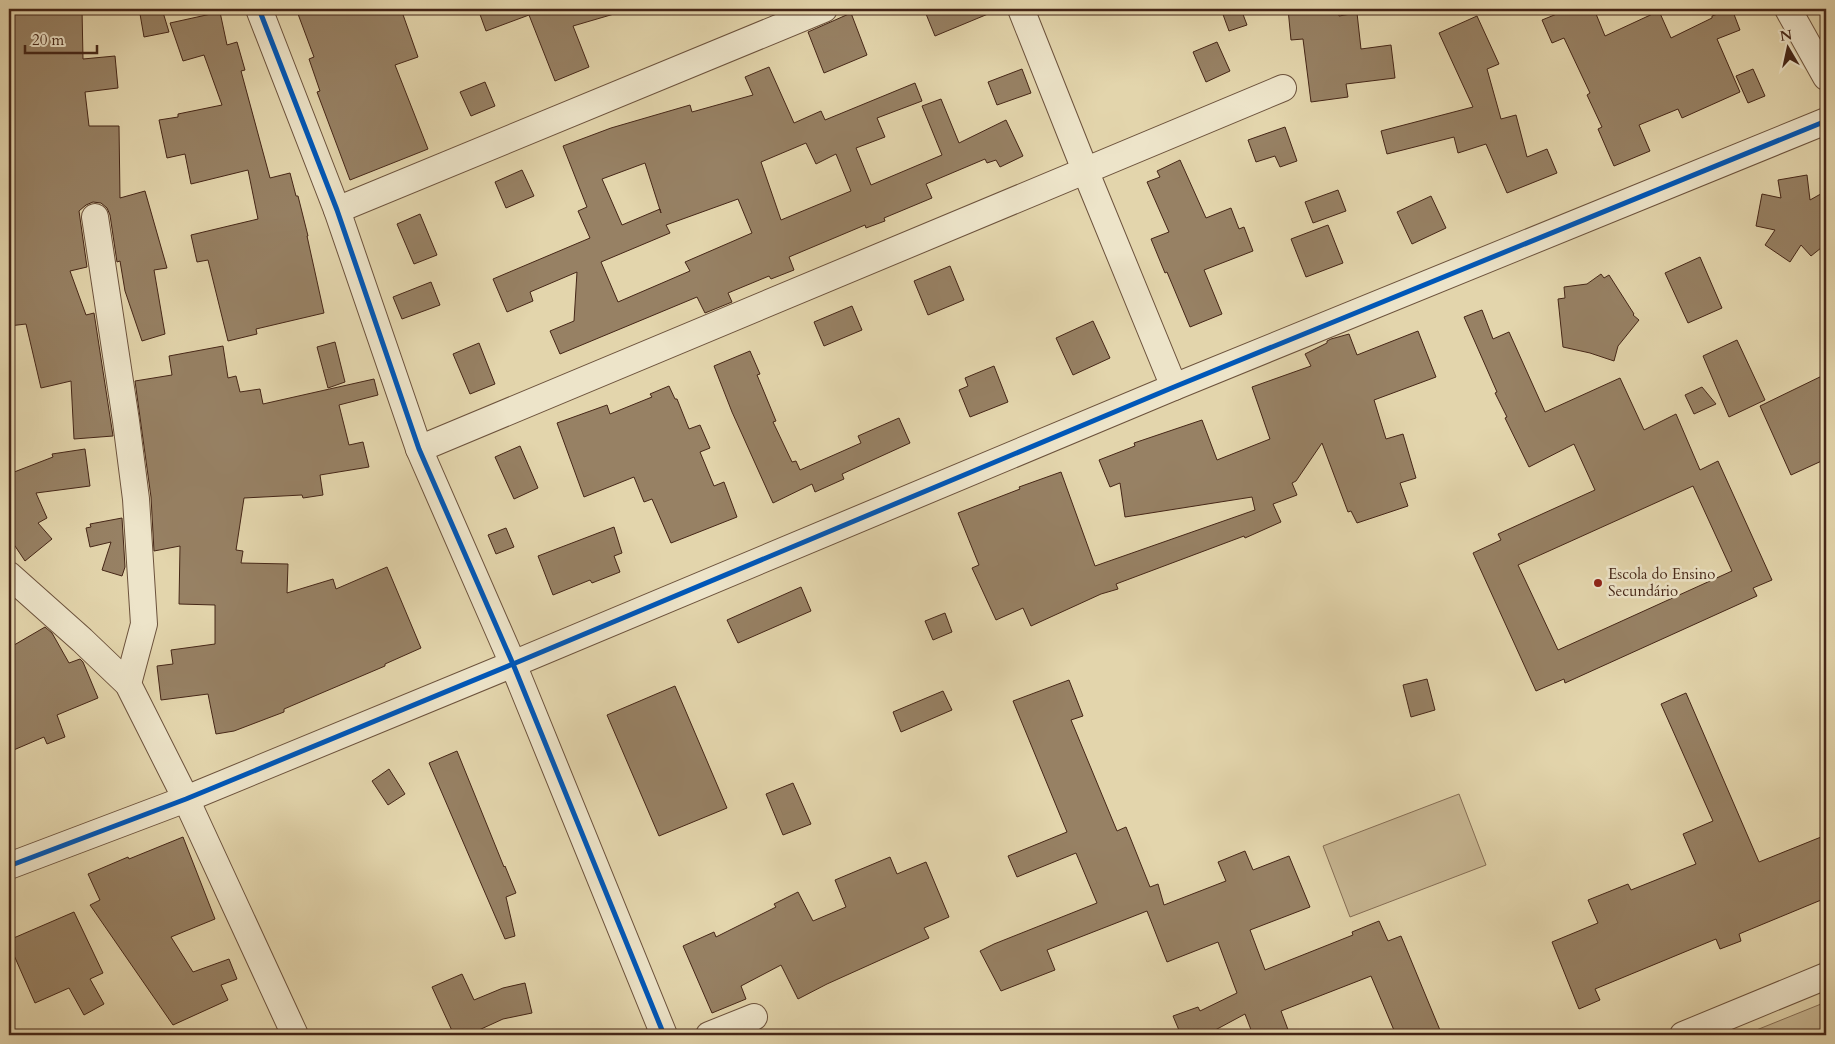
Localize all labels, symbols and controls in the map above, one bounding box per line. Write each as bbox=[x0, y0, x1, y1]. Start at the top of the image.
scale bar bbox=[25, 22, 98, 54]
north arrow bbox=[1762, 22, 1812, 72]
text: N bbox=[1779, 25, 1794, 46]
text: 20 m bbox=[32, 30, 64, 50]
place label: Escola do Ensino Secundário bbox=[1608, 564, 1715, 601]
marker: Escola do Ensino Secundário bbox=[1592, 577, 1604, 589]

